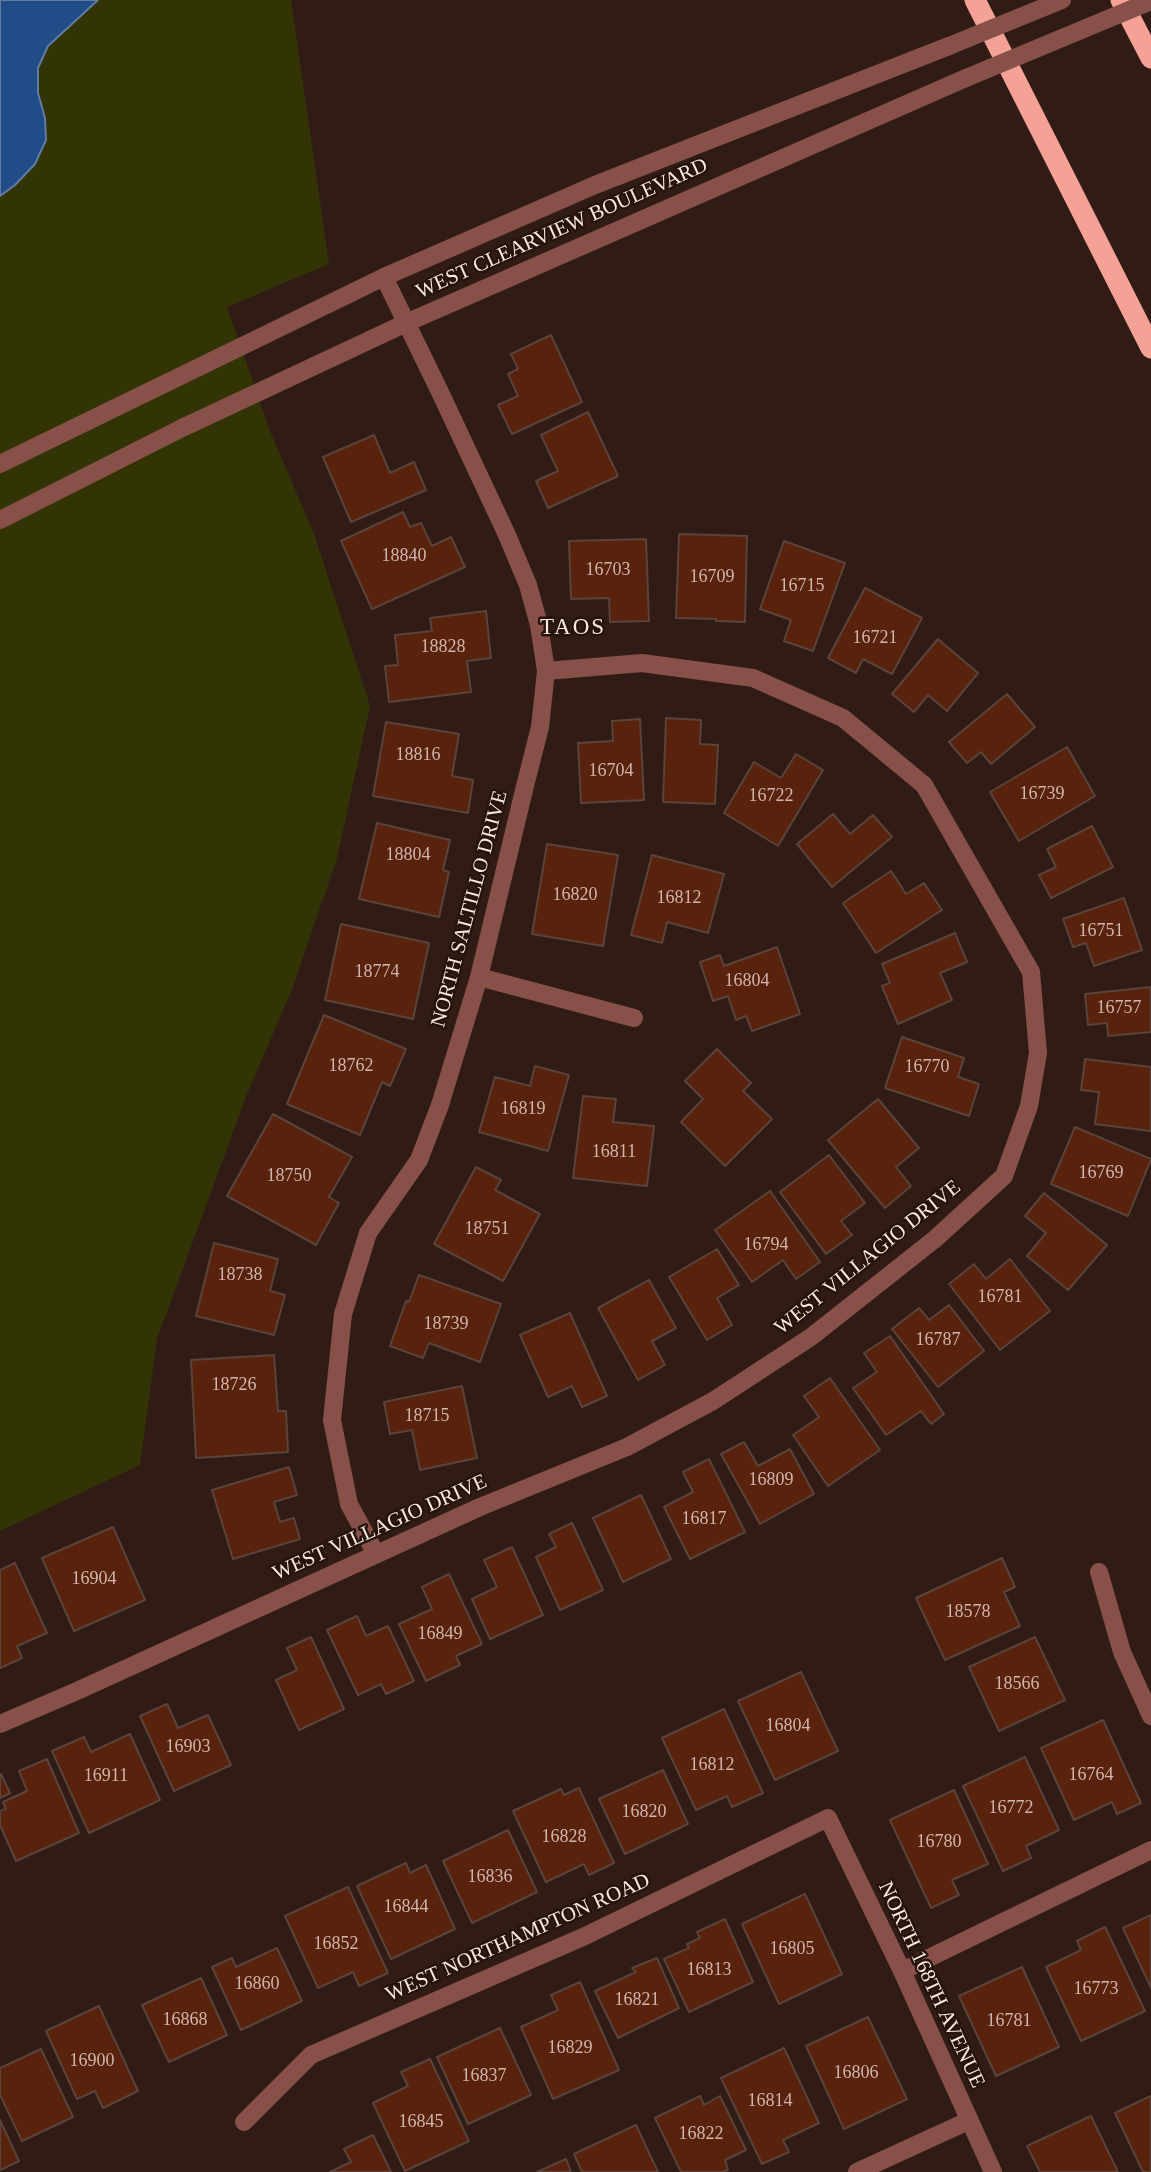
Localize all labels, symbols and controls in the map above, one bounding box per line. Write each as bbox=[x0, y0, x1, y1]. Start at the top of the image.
street label: WEST CLEARVIEW BOULEVARD bbox=[412, 153, 712, 305]
house number: 18840 bbox=[382, 545, 426, 567]
house number: 16703 bbox=[586, 559, 630, 581]
house number: 16709 bbox=[690, 566, 734, 588]
house number: 16715 bbox=[780, 575, 824, 597]
district label: TAOS bbox=[540, 614, 606, 642]
house number: 16721 bbox=[852, 627, 898, 649]
house number: 18828 bbox=[420, 636, 466, 658]
house number: 18816 bbox=[396, 744, 440, 766]
house number: 16704 bbox=[589, 760, 634, 782]
house number: 16739 bbox=[1020, 783, 1064, 805]
house number: 16722 bbox=[748, 785, 793, 807]
street label: NORTH SALTILLO DRIVE bbox=[426, 788, 514, 1030]
house number: 18804 bbox=[386, 844, 430, 866]
house number: 16820 bbox=[552, 884, 597, 906]
house number: 16812 bbox=[656, 887, 702, 909]
house number: 16751 bbox=[1078, 920, 1124, 942]
house number: 18774 bbox=[354, 961, 400, 983]
house number: 16804 bbox=[724, 970, 769, 992]
house number: 16757 bbox=[1096, 997, 1142, 1019]
house number: 18762 bbox=[328, 1055, 374, 1077]
house number: 16770 bbox=[904, 1056, 950, 1078]
house number: 16819 bbox=[500, 1098, 545, 1120]
house number: 16811 bbox=[592, 1141, 636, 1163]
house number: 16769 bbox=[1078, 1162, 1124, 1184]
house number: 18750 bbox=[266, 1165, 312, 1187]
street label: WEST VILLAGIO DRIVE bbox=[770, 1175, 966, 1341]
house number: 18751 bbox=[464, 1218, 509, 1240]
house number: 16794 bbox=[744, 1234, 788, 1256]
house number: 18738 bbox=[218, 1264, 262, 1286]
house number: 16781 bbox=[978, 1286, 1023, 1308]
house number: 18739 bbox=[424, 1313, 468, 1335]
house number: 16787 bbox=[916, 1329, 960, 1351]
house number: 18726 bbox=[212, 1374, 256, 1396]
house number: 18715 bbox=[404, 1405, 449, 1427]
street label: WEST VILLAGIO DRIVE bbox=[269, 1469, 491, 1587]
house number: 16809 bbox=[748, 1469, 793, 1491]
house number: 16817 bbox=[682, 1508, 726, 1530]
house number: 16904 bbox=[72, 1568, 116, 1590]
house number: 18578 bbox=[945, 1601, 990, 1623]
house number: 16849 bbox=[418, 1623, 462, 1645]
house number: 18566 bbox=[994, 1673, 1040, 1695]
house number: 16804 bbox=[766, 1715, 810, 1737]
house number: 16903 bbox=[166, 1736, 210, 1758]
house number: 16812 bbox=[690, 1754, 734, 1776]
house number: 16764 bbox=[1068, 1764, 1114, 1786]
house number: 16911 bbox=[84, 1765, 128, 1787]
house number: 16772 bbox=[988, 1797, 1034, 1819]
house number: 16820 bbox=[622, 1801, 666, 1823]
house number: 16828 bbox=[542, 1826, 586, 1848]
house number: 16780 bbox=[916, 1831, 962, 1853]
house number: 16836 bbox=[468, 1866, 512, 1888]
street label: WEST NORTHAMPTON ROAD bbox=[382, 1868, 654, 2008]
street label: NORTH 168TH AVENUE bbox=[872, 1878, 990, 2092]
house number: 16844 bbox=[384, 1896, 428, 1918]
house number: 16852 bbox=[314, 1933, 358, 1955]
house number: 16805 bbox=[770, 1938, 814, 1960]
house number: 16813 bbox=[687, 1959, 732, 1981]
house number: 16860 bbox=[234, 1973, 280, 1995]
house number: 16773 bbox=[1074, 1978, 1119, 2000]
house number: 16821 bbox=[614, 1989, 660, 2011]
house number: 16868 bbox=[162, 2009, 208, 2031]
house number: 16781 bbox=[986, 2010, 1032, 2032]
house number: 16829 bbox=[548, 2037, 592, 2059]
house number: 16900 bbox=[69, 2050, 114, 2072]
house number: 16806 bbox=[834, 2062, 878, 2084]
house number: 16837 bbox=[462, 2065, 506, 2087]
house number: 16814 bbox=[748, 2090, 792, 2112]
house number: 16845 bbox=[398, 2111, 444, 2133]
house number: 16822 bbox=[678, 2123, 723, 2145]

